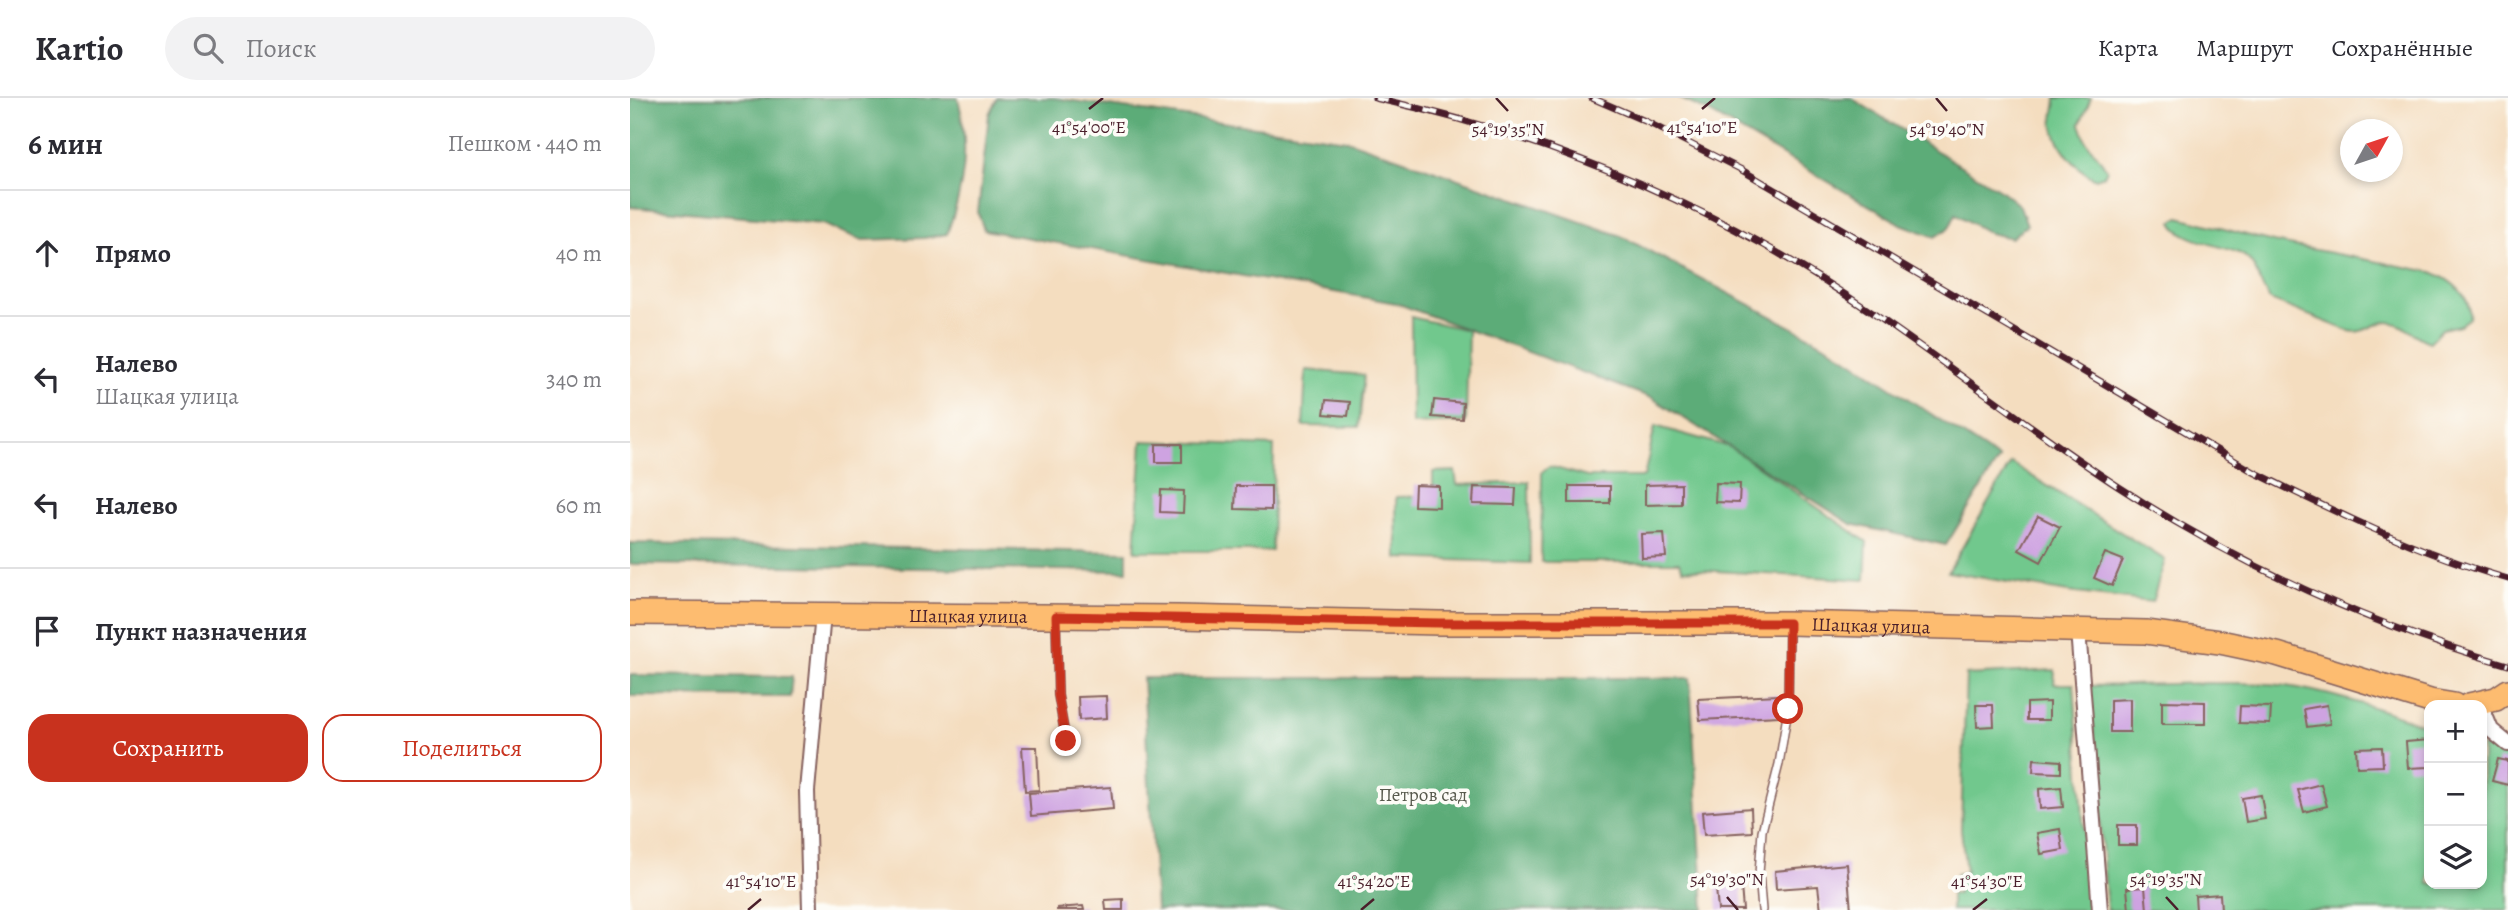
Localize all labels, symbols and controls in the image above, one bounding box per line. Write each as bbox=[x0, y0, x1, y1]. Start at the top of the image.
search box bbox=[165, 17, 655, 80]
text: Kartio bbox=[35, 26, 123, 71]
icon: search bbox=[189, 29, 227, 67]
text: Поиск bbox=[245, 31, 317, 66]
text: Карта bbox=[2098, 32, 2158, 64]
text: Маршрут bbox=[2196, 32, 2294, 64]
text: Сохранённые bbox=[2332, 32, 2473, 64]
text: 41°54'00"E bbox=[1052, 115, 1126, 139]
text: 41°54'10"E bbox=[1667, 115, 1737, 139]
text: 54°19'35"N bbox=[1472, 117, 1544, 141]
text: 54°19'40"N bbox=[1910, 117, 1985, 141]
north arrow bbox=[2340, 119, 2403, 182]
text: 6 мин bbox=[28, 124, 103, 164]
text: Пешком · 440 m bbox=[448, 128, 602, 159]
icon: ahead bbox=[28, 234, 66, 272]
text: Прямо bbox=[95, 236, 171, 271]
text: 40 m bbox=[556, 238, 602, 269]
text: Налево bbox=[95, 346, 178, 381]
icon: left bbox=[28, 360, 66, 398]
text: 340 m bbox=[546, 364, 602, 395]
text: Шацкая улица bbox=[95, 381, 239, 412]
icon: left bbox=[28, 486, 66, 524]
text: Налево bbox=[95, 488, 178, 523]
text: 60 m bbox=[555, 490, 602, 521]
street label: Шацкая улица bbox=[908, 603, 1028, 630]
icon: arrive bbox=[28, 612, 66, 650]
street label: Шацкая улица bbox=[1811, 612, 1931, 641]
text: Пункт назначения bbox=[95, 614, 307, 649]
route start bbox=[1772, 693, 1803, 724]
map controls bbox=[2424, 700, 2487, 889]
button: + bbox=[2424, 700, 2487, 763]
button: Сохранить bbox=[28, 714, 308, 782]
button: Поделиться bbox=[322, 714, 602, 782]
route end bbox=[1050, 725, 1081, 756]
button: − bbox=[2424, 763, 2487, 826]
park label: Петров сад bbox=[1379, 782, 1467, 808]
button: layers bbox=[2424, 826, 2487, 889]
text: 54°19'30"N bbox=[1690, 867, 1764, 891]
text: 54°19'35"N bbox=[2130, 867, 2202, 891]
text: 41°54'10"E bbox=[726, 869, 796, 893]
text: 41°54'20"E bbox=[1338, 869, 1410, 893]
text: 41°54'30"E bbox=[1951, 869, 2023, 893]

